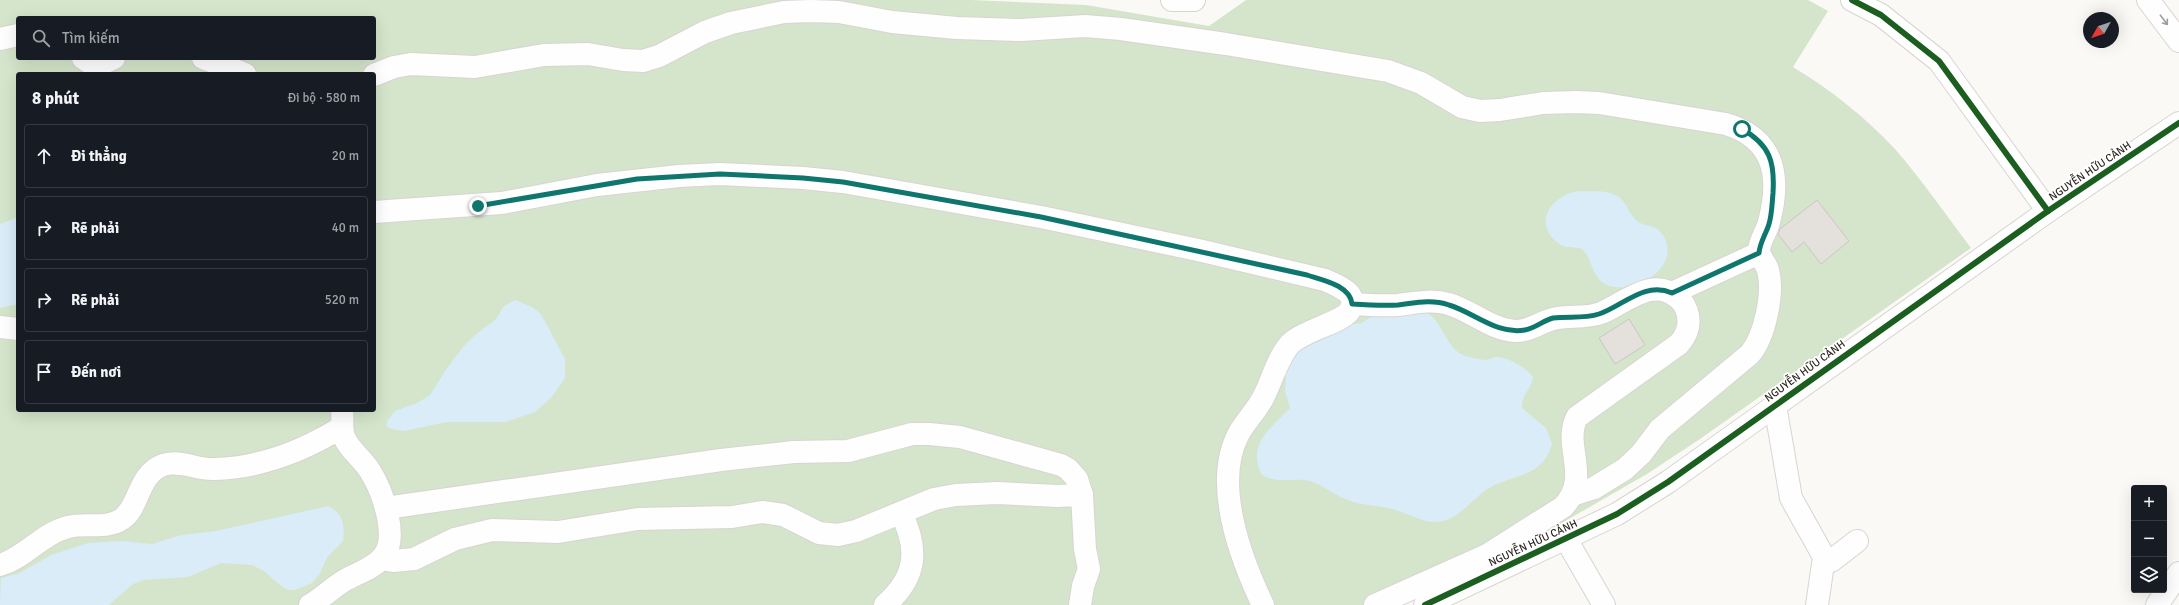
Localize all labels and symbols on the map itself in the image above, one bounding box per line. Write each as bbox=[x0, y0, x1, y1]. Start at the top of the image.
north arrow bbox=[2083, 12, 2119, 48]
one-way arrow bbox=[2159, 15, 2168, 26]
route start bbox=[1733, 120, 1751, 138]
street label: NGUYỄN HỮU CẢNH bbox=[2045, 137, 2134, 203]
route end bbox=[469, 197, 487, 215]
street label: NGUYỄN HỮU CẢNH bbox=[1761, 336, 1848, 405]
street label: NGUYỄN HỮU CẢNH bbox=[1486, 515, 1579, 569]

